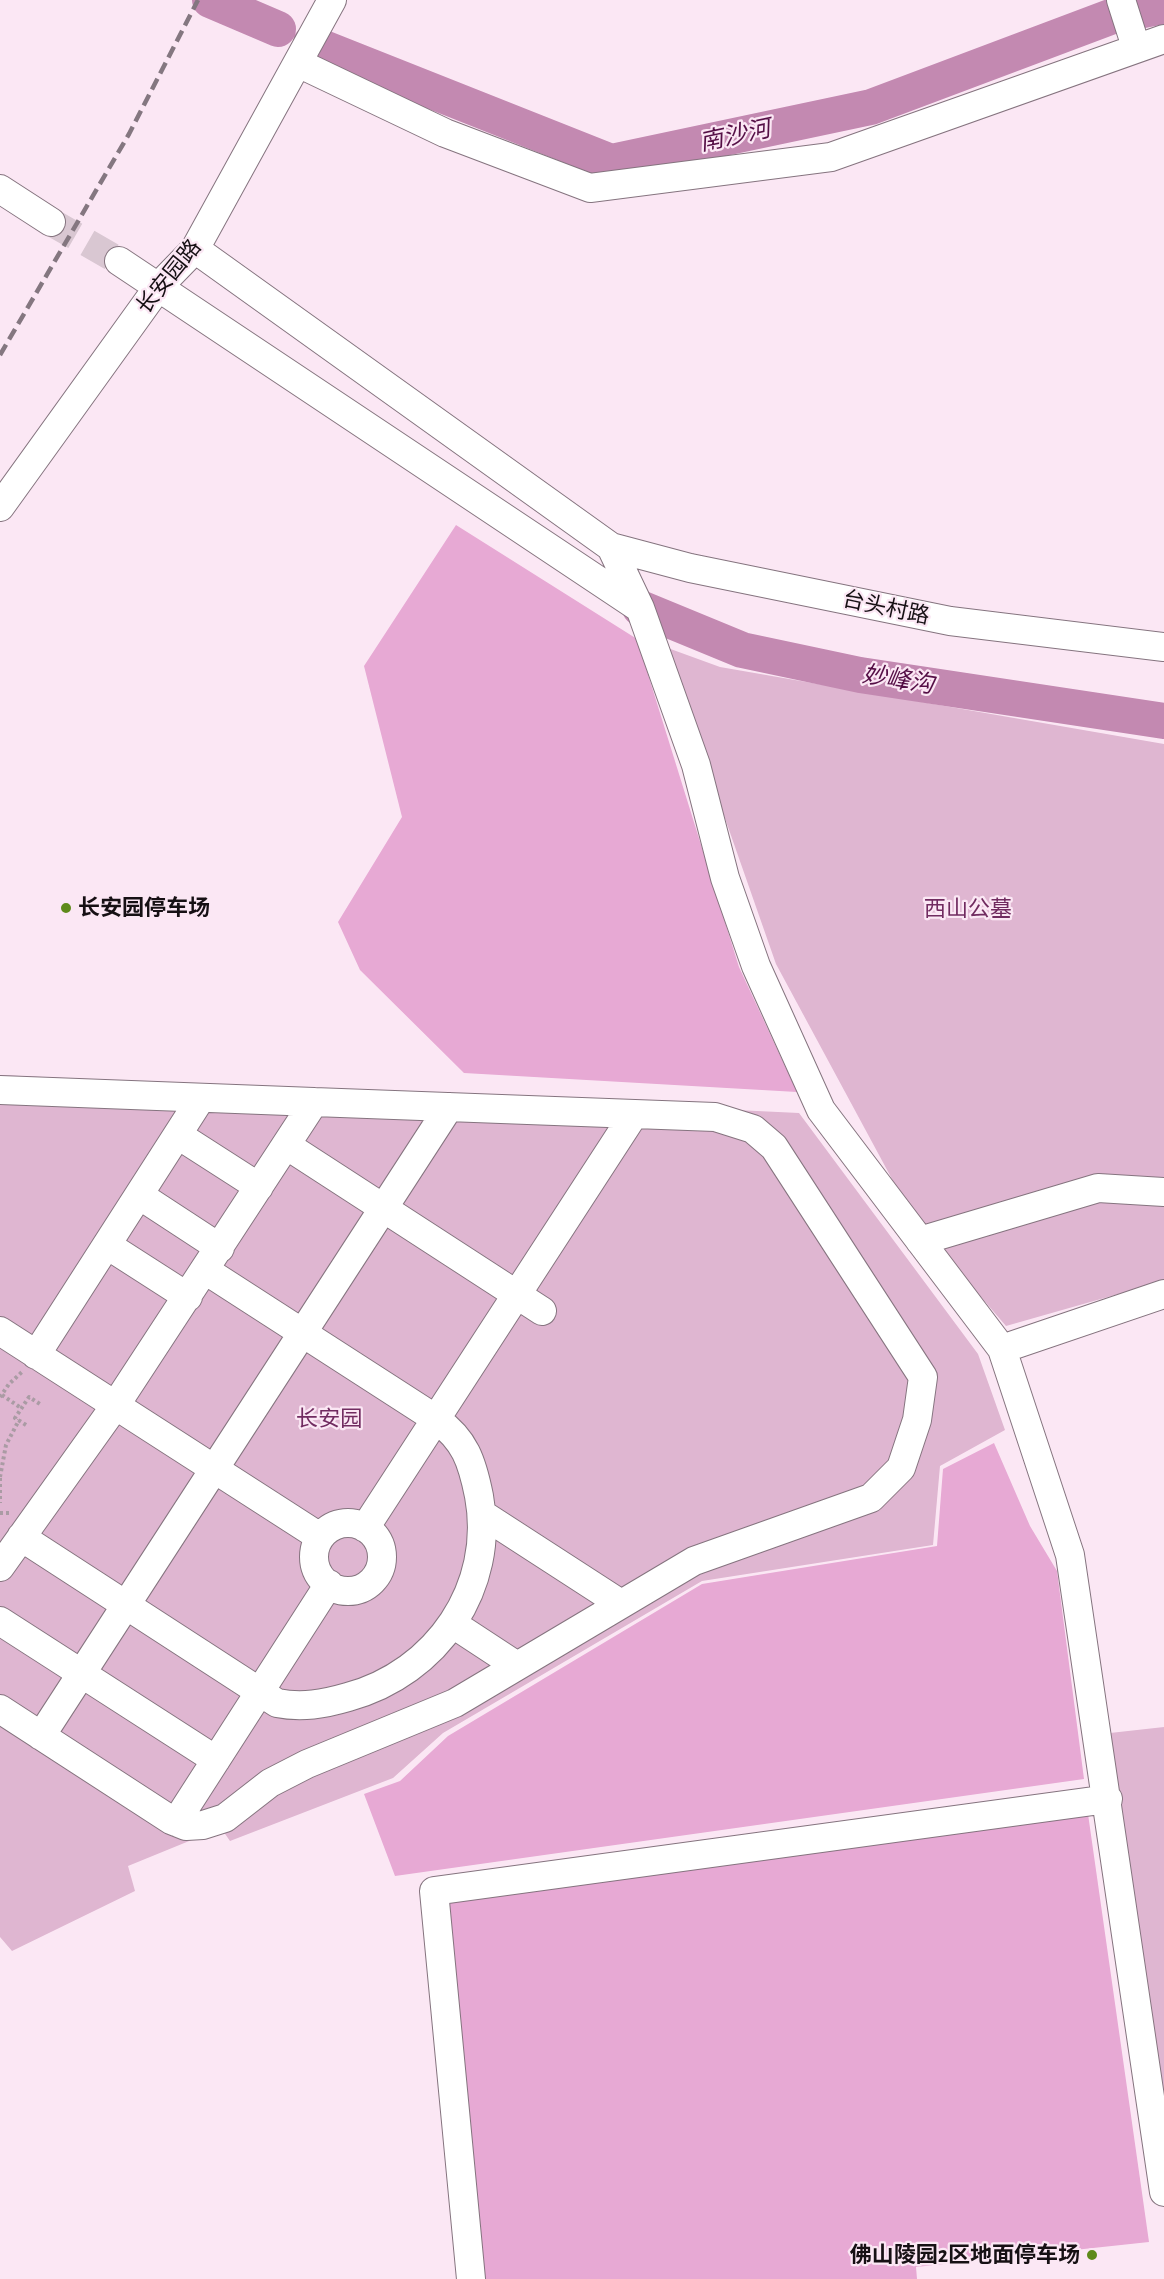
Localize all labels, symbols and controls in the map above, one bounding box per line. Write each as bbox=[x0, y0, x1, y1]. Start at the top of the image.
water label: 南沙河 bbox=[697, 114, 773, 158]
street label: 长安园路 bbox=[131, 234, 207, 320]
street label: 台头村路 bbox=[840, 586, 932, 630]
water label: 妙峰沟 bbox=[860, 660, 936, 700]
place label: 长安园停车场 bbox=[78, 895, 210, 921]
park label: 西山公墓 bbox=[924, 896, 1012, 922]
marker: 长安园停车场 bbox=[59, 901, 73, 915]
park label: 长安园 bbox=[296, 1406, 362, 1432]
place label: 佛山陵园2区地面停车场 bbox=[850, 2242, 1080, 2268]
marker: 佛山陵园2区地面停车场 bbox=[1085, 2248, 1099, 2262]

